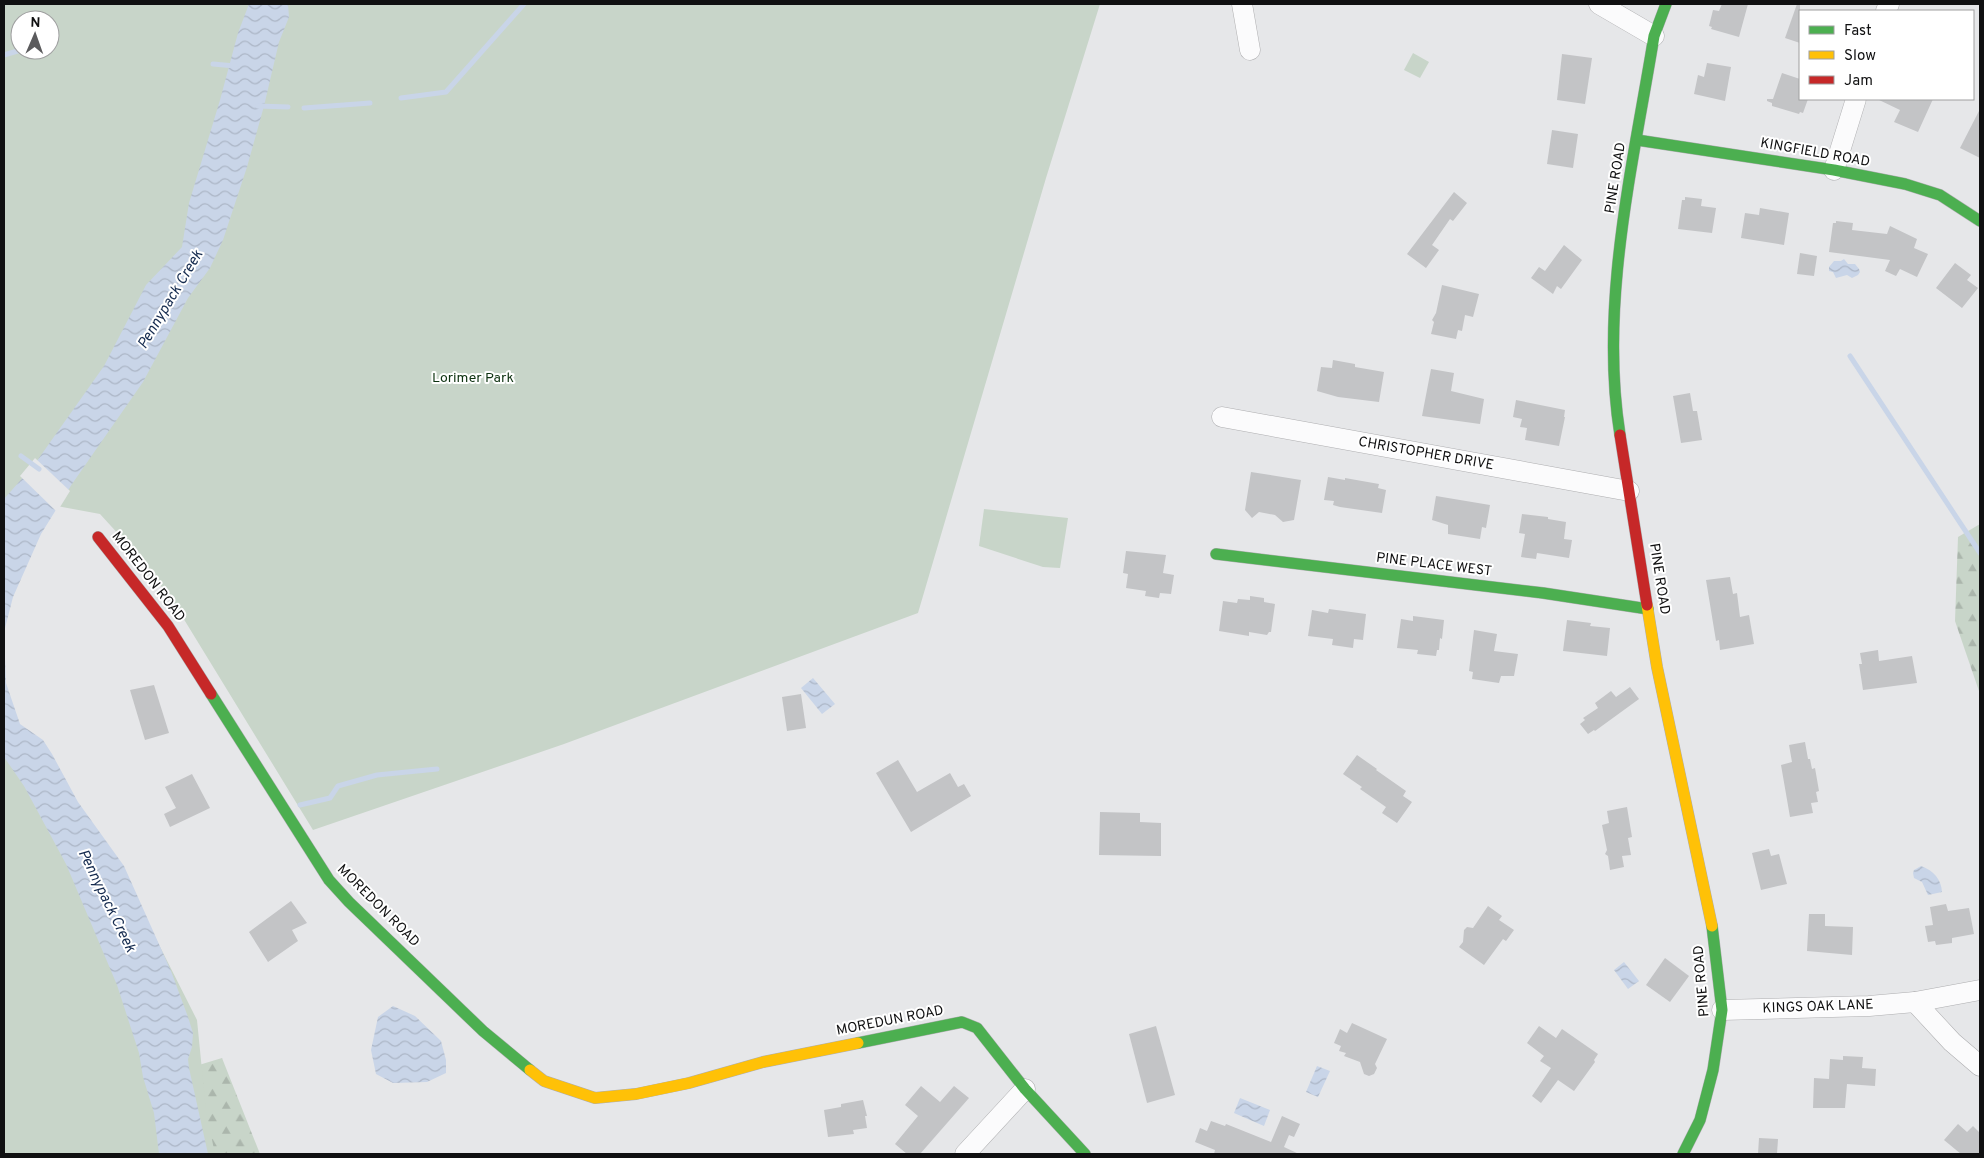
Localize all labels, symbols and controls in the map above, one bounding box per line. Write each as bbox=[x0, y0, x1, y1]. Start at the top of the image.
north arrow bbox=[10, 10, 60, 60]
legend bbox=[1799, 10, 1974, 100]
text: N bbox=[30, 15, 41, 32]
text: Fast bbox=[1844, 22, 1872, 41]
text: Slow bbox=[1844, 47, 1876, 66]
text: Jam bbox=[1844, 72, 1873, 91]
street label: KINGFIELD ROAD bbox=[1759, 135, 1871, 171]
street label: PINE ROAD bbox=[1602, 141, 1630, 215]
water label: Pennypack Creek bbox=[134, 247, 208, 353]
park label: Lorimer Park bbox=[432, 370, 514, 387]
street label: CHRISTOPHER DRIVE bbox=[1357, 434, 1495, 474]
street label: MOREDON ROAD bbox=[108, 529, 188, 625]
street label: PINE ROAD bbox=[1645, 542, 1673, 616]
street label: PINE PLACE WEST bbox=[1375, 549, 1493, 581]
water label: Pennypack Creek bbox=[73, 846, 139, 956]
street label: MOREDON ROAD bbox=[333, 861, 423, 951]
street label: PINE ROAD bbox=[1690, 944, 1714, 1018]
street label: KINGS OAK LANE bbox=[1762, 997, 1874, 1017]
street label: MOREDUN ROAD bbox=[835, 1002, 945, 1040]

